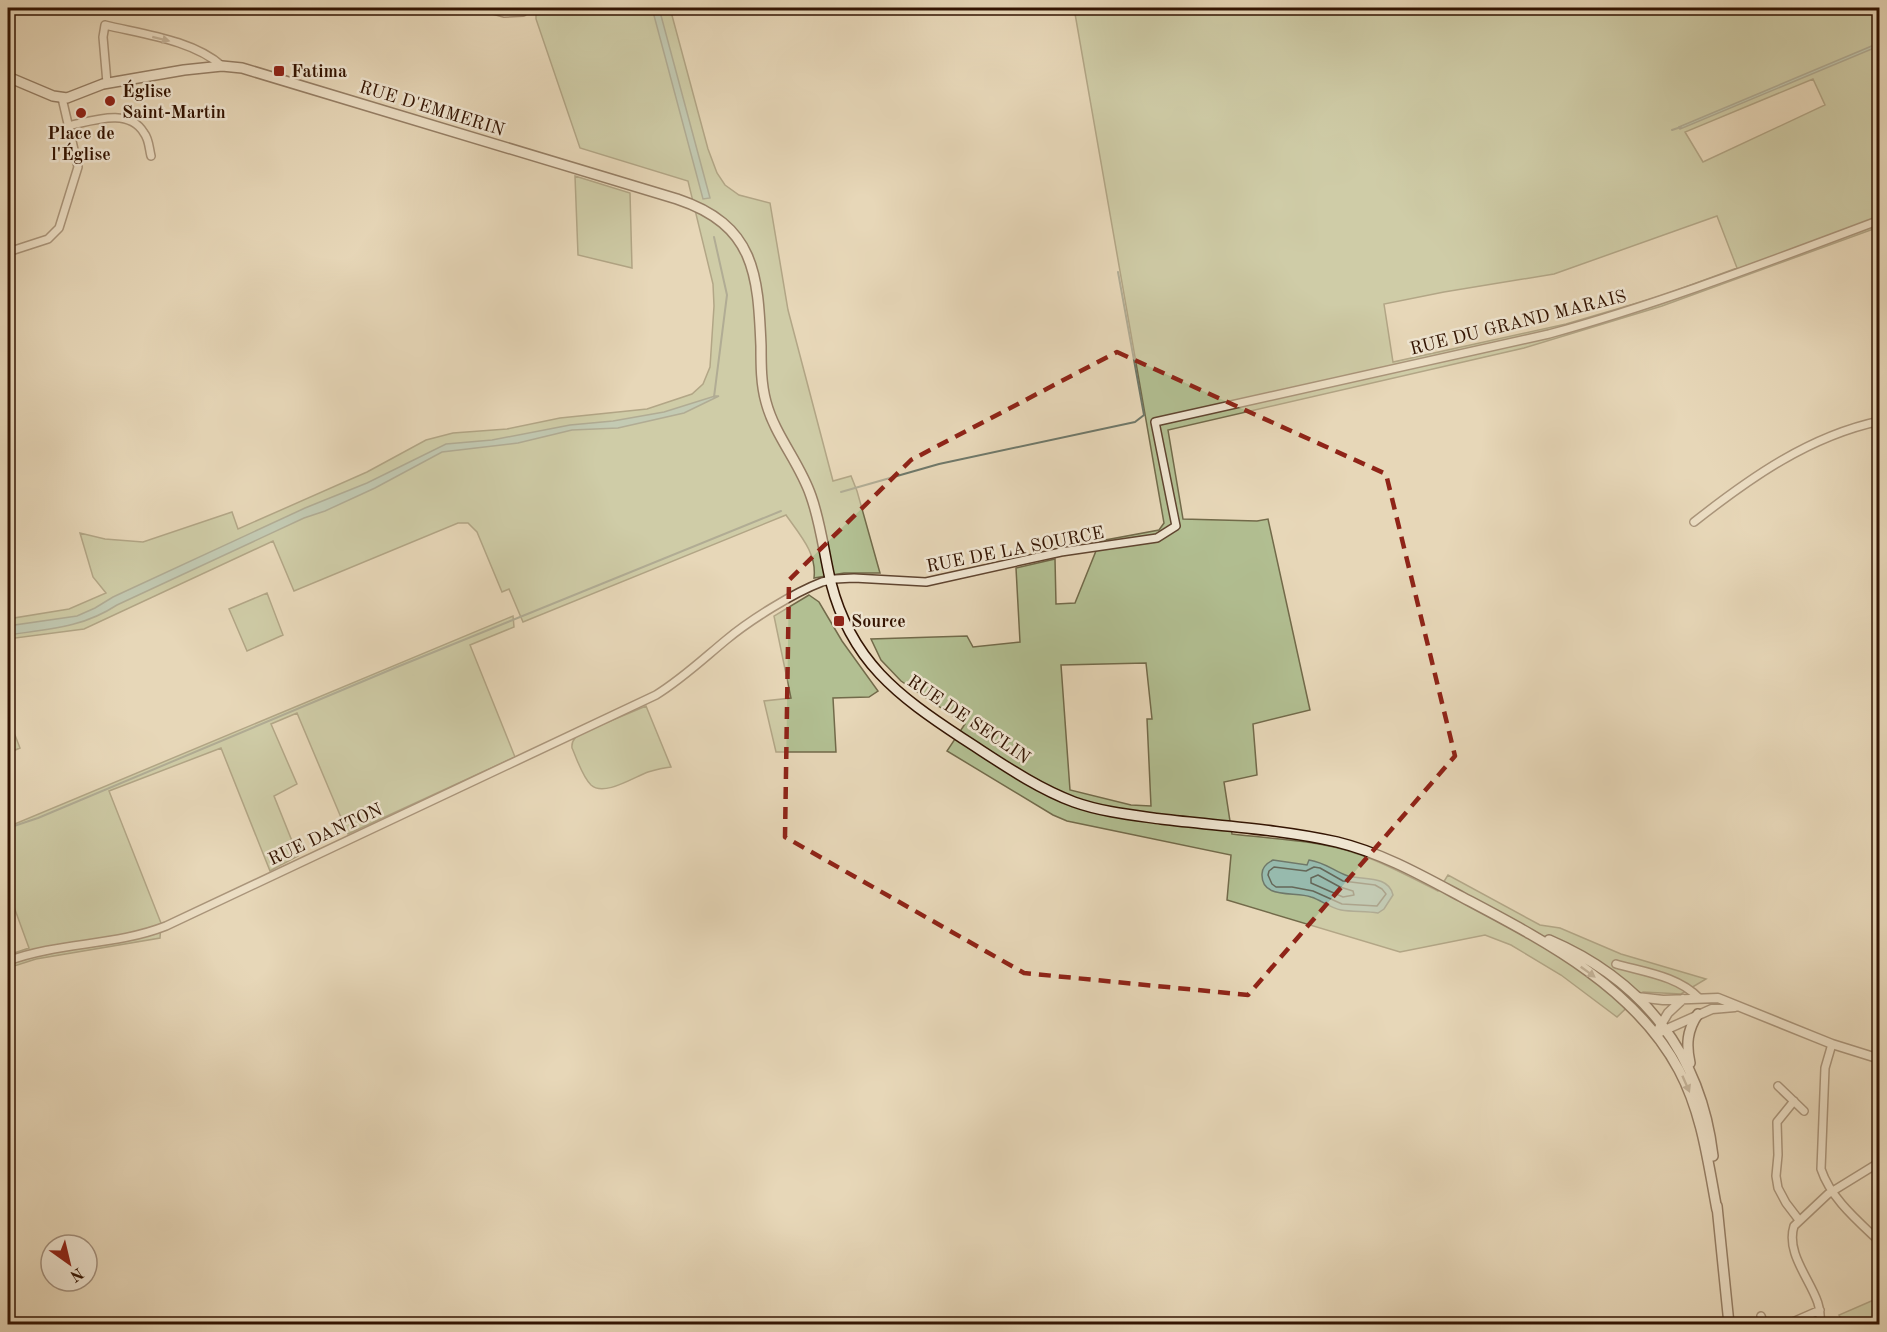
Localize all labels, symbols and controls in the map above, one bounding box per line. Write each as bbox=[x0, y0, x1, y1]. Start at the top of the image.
one-way arrow bbox=[152, 35, 171, 45]
place label: Fatima bbox=[291, 63, 347, 81]
marker: Fatima bbox=[272, 64, 286, 78]
street label: RUE D'EMMERIN bbox=[357, 78, 507, 140]
place label: Église Saint-Martin bbox=[122, 79, 226, 122]
marker: Église Saint-Martin bbox=[103, 94, 117, 108]
marker: Place de l'Église bbox=[74, 106, 88, 120]
place label: Place de l'Église bbox=[47, 125, 115, 164]
street label: RUE DU GRAND MARAIS bbox=[1408, 287, 1628, 359]
street label: RUE DE LA SOURCE bbox=[925, 524, 1106, 576]
place label: Source bbox=[851, 613, 906, 631]
marker: Source bbox=[832, 614, 846, 628]
street label: RUE DE SECLIN bbox=[904, 672, 1033, 768]
street label: RUE DANTON bbox=[266, 801, 385, 869]
one-way arrow bbox=[1580, 966, 1596, 978]
one-way arrow bbox=[1681, 1076, 1690, 1093]
north arrow bbox=[39, 1233, 99, 1293]
text: N bbox=[66, 1264, 86, 1284]

